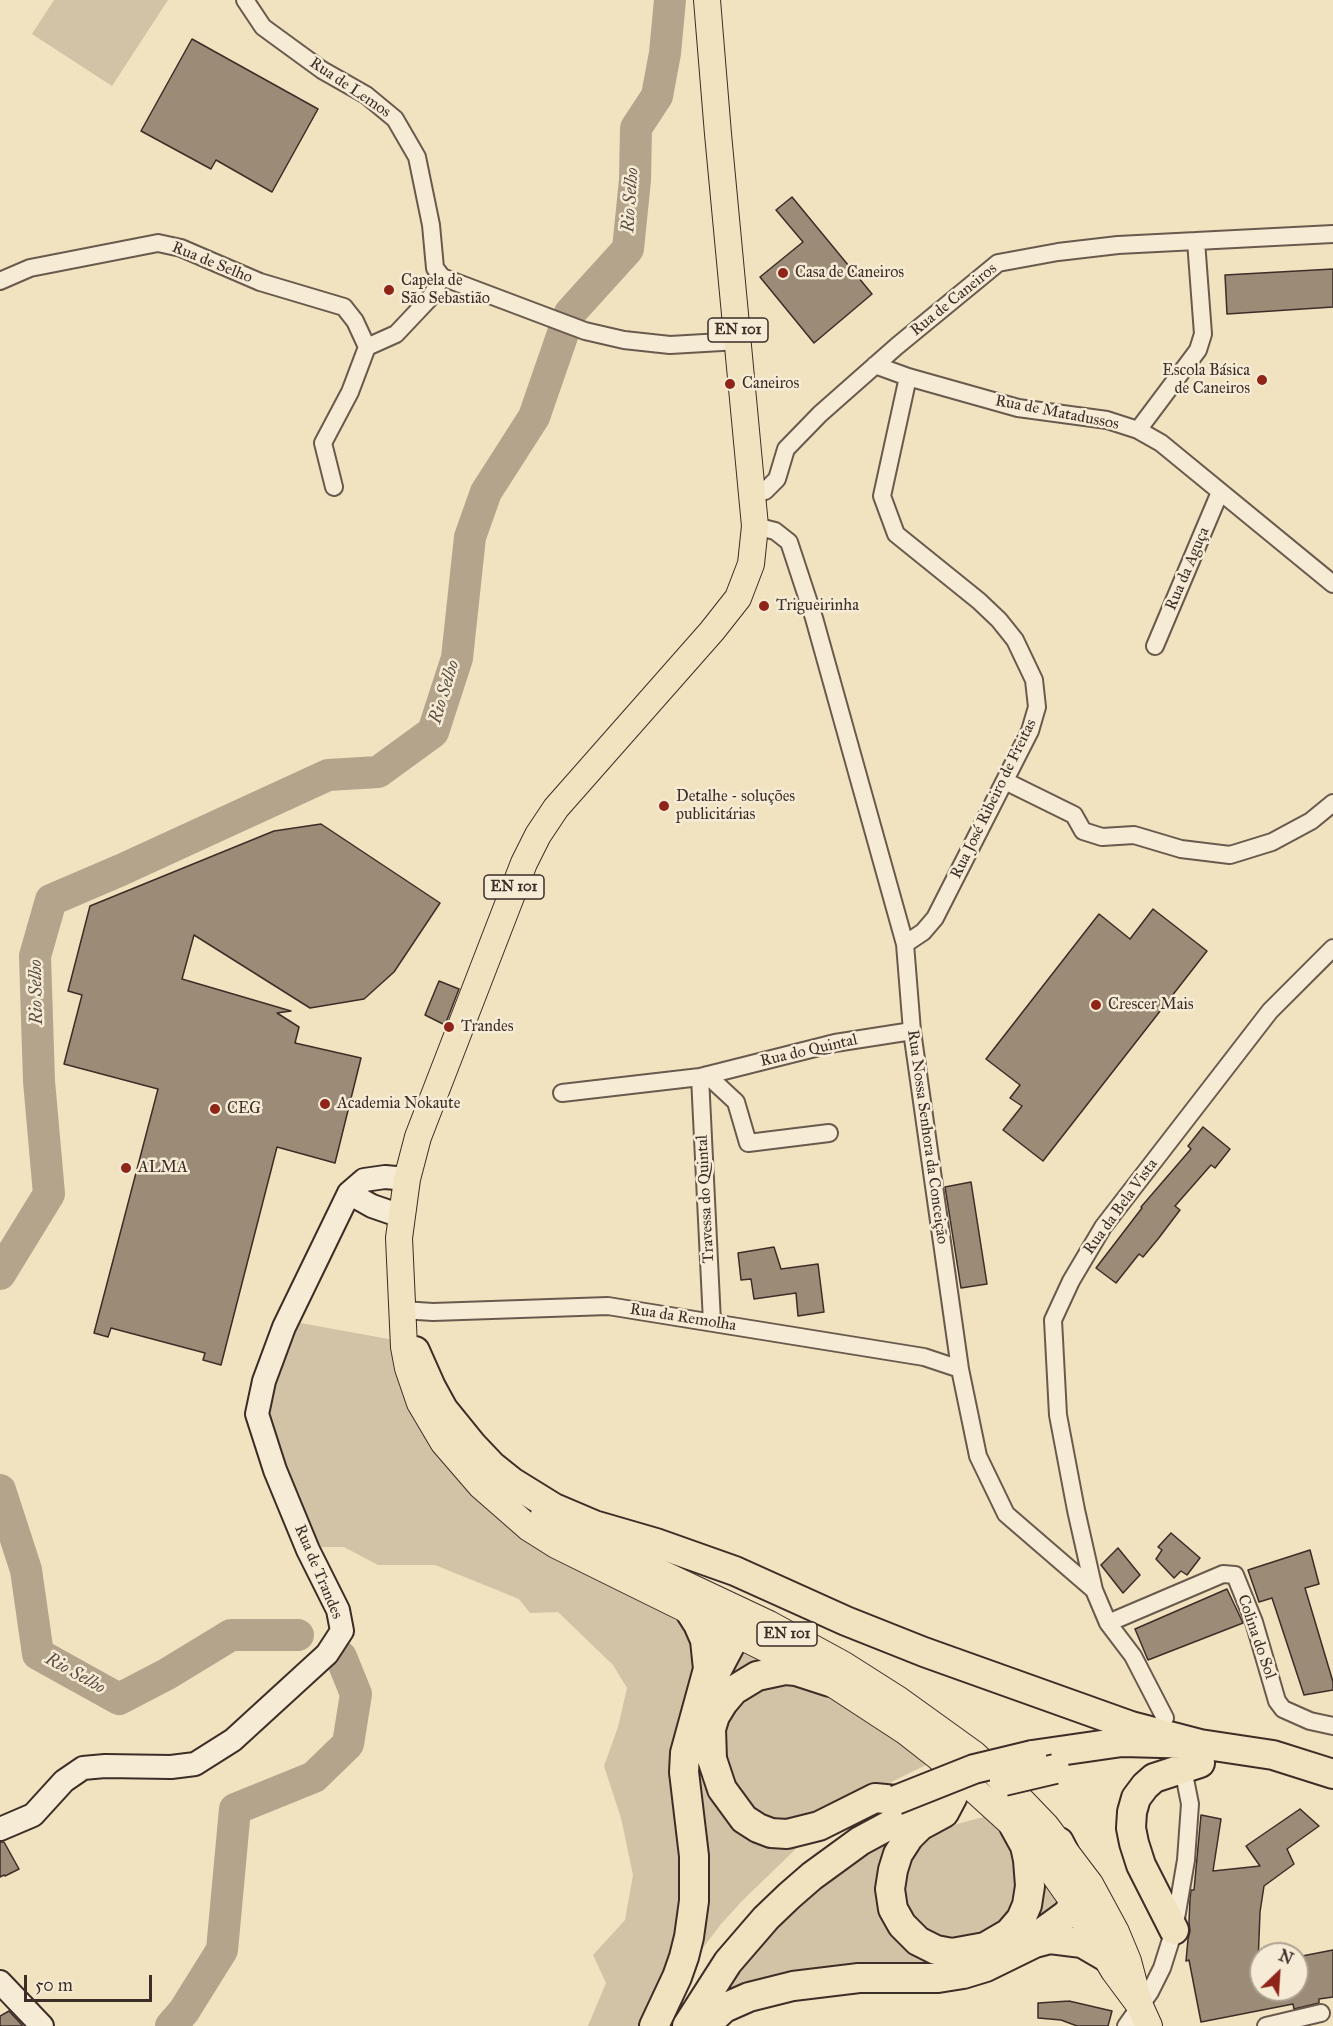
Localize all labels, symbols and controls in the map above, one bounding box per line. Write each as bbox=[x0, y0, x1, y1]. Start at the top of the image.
street label: Rua de Lemos bbox=[306, 54, 394, 122]
water label: Rio Selho bbox=[618, 167, 644, 233]
street label: Rua de Selho bbox=[169, 238, 255, 288]
street label: Rua de Caneiros bbox=[907, 259, 1001, 341]
place label: Casa de Caneiros bbox=[795, 263, 904, 283]
marker: Casa de Caneiros bbox=[776, 266, 790, 280]
place label: Capela de São Sebastião bbox=[401, 271, 490, 309]
marker: Capela de São Sebastião bbox=[382, 283, 396, 297]
road number: EN 101 bbox=[708, 318, 768, 342]
place label: Escola Básica de Caneiros bbox=[1162, 361, 1250, 399]
marker: Escola Básica de Caneiros bbox=[1255, 373, 1269, 387]
place label: Caneiros bbox=[742, 374, 799, 394]
marker: Caneiros bbox=[723, 377, 737, 391]
street label: Rua de Matadussos bbox=[993, 392, 1121, 434]
street label: Rua da Aguça bbox=[1162, 525, 1214, 613]
place label: Trigueirinha bbox=[776, 596, 859, 616]
marker: Trigueirinha bbox=[757, 599, 771, 613]
water label: Rio Selho bbox=[425, 658, 465, 726]
street label: Rua José Ribeiro de Freitas bbox=[947, 716, 1041, 882]
place label: Detalhe - soluções publicitárias bbox=[676, 787, 795, 825]
marker: Detalhe - soluções publicitárias bbox=[657, 799, 671, 813]
road number: EN 101 bbox=[484, 875, 544, 899]
water label: Rio Selho bbox=[26, 959, 48, 1025]
place label: Crescer Mais bbox=[1108, 995, 1194, 1015]
marker: Crescer Mais bbox=[1089, 998, 1103, 1012]
place label: Trandes bbox=[461, 1017, 514, 1037]
marker: Trandes bbox=[442, 1020, 456, 1034]
street label: Rua Nossa Senhora da Conceição bbox=[902, 1029, 952, 1245]
street label: Rua do Quintal bbox=[759, 1031, 859, 1071]
place label: Academia Nokaute bbox=[337, 1094, 460, 1114]
marker: Academia Nokaute bbox=[318, 1097, 332, 1111]
place label: CEG bbox=[227, 1099, 261, 1119]
marker: CEG bbox=[208, 1102, 222, 1116]
street label: Travessa do Quintal bbox=[693, 1134, 719, 1264]
street label: Rua da Bela Vista bbox=[1080, 1155, 1162, 1259]
place label: ALMA bbox=[138, 1158, 188, 1178]
marker: ALMA bbox=[119, 1161, 133, 1175]
street label: Rua da Remolha bbox=[628, 1300, 738, 1336]
street label: Rua de Trandes bbox=[290, 1522, 346, 1622]
street label: Colina do Sol bbox=[1233, 1592, 1279, 1682]
road number: EN 101 bbox=[757, 1622, 817, 1646]
water label: Rio Selho bbox=[41, 1649, 109, 1699]
north arrow bbox=[1249, 1942, 1309, 2002]
text: N bbox=[1276, 1946, 1296, 1969]
scale bar bbox=[27, 1963, 154, 2001]
text: 50 m bbox=[35, 1974, 73, 1996]

